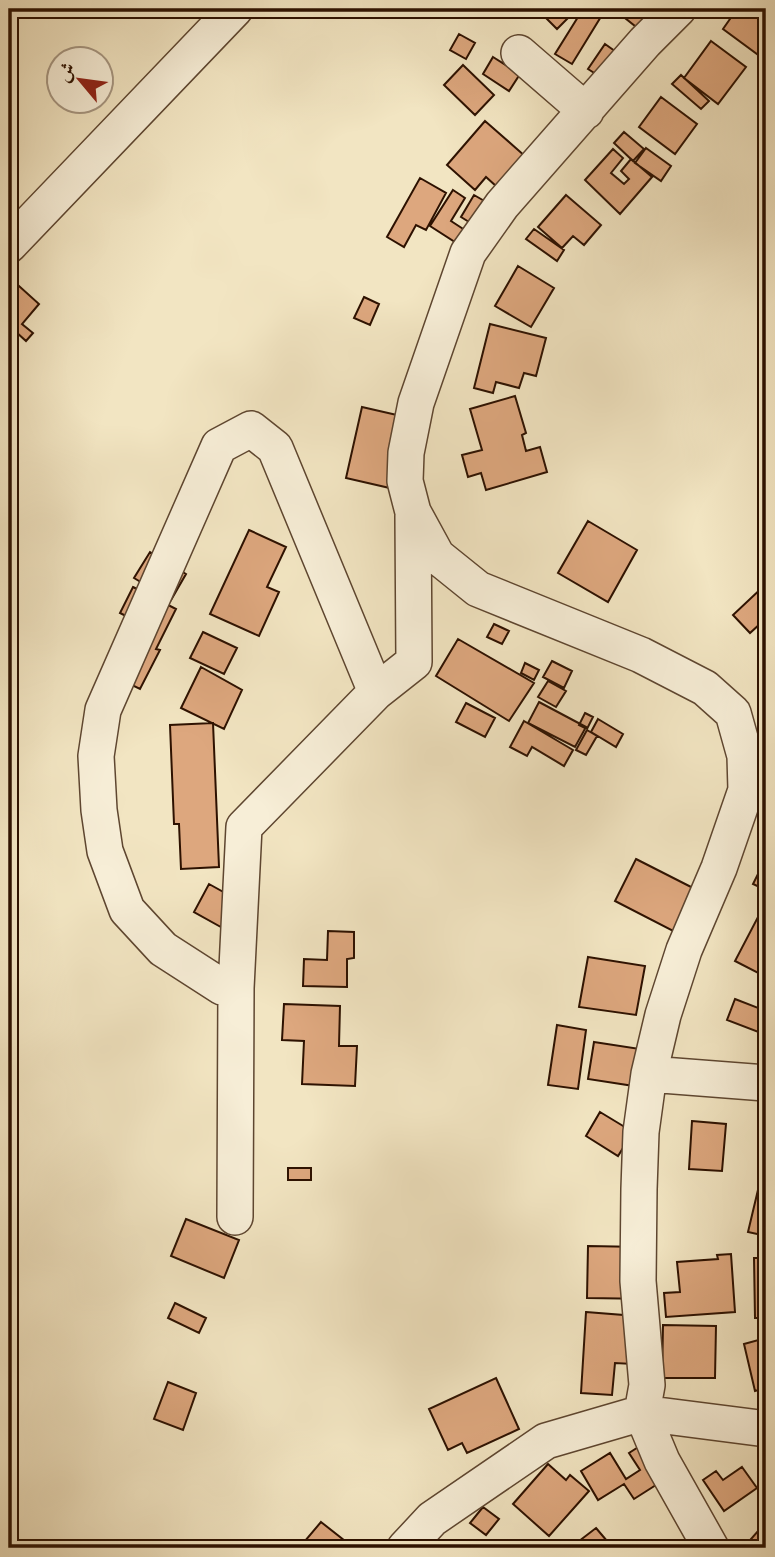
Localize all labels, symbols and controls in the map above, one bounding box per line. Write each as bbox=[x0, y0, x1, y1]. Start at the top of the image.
north arrow bbox=[46, 46, 116, 116]
text: ش bbox=[52, 59, 81, 86]

